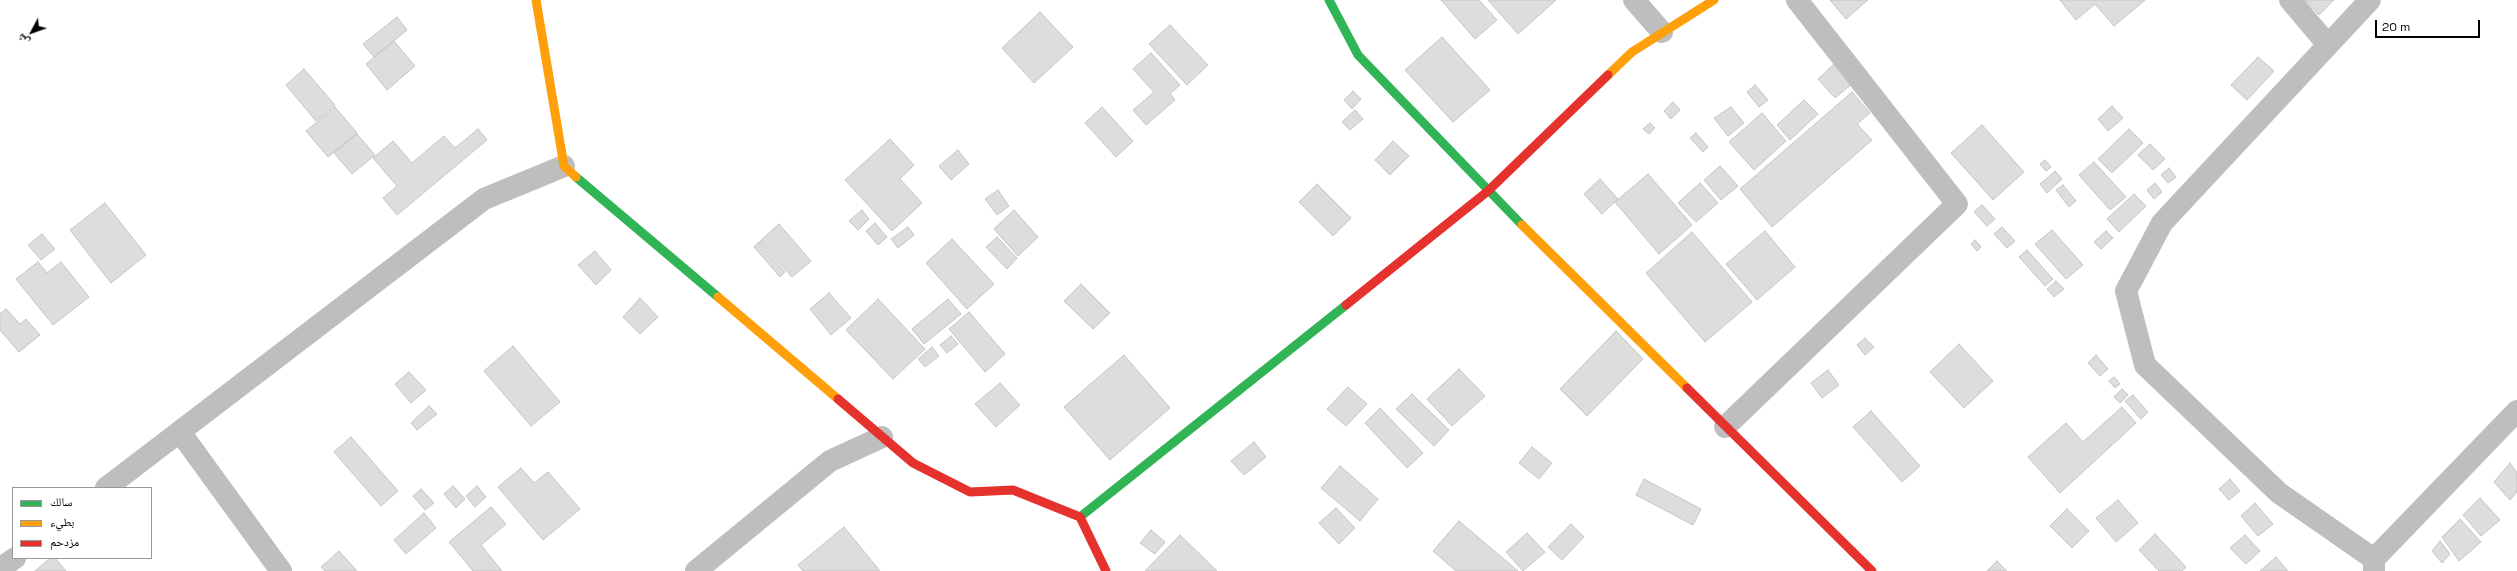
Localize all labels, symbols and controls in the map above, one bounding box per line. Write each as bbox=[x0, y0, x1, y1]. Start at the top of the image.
north arrow bbox=[12, 12, 52, 52]
scale bar bbox=[2377, 12, 2482, 38]
text: 20 m bbox=[2382, 19, 2410, 35]
text: ش bbox=[14, 31, 32, 49]
legend bbox=[12, 487, 152, 559]
text: سالك bbox=[50, 494, 72, 510]
text: بطيء bbox=[50, 514, 74, 530]
text: مزدحم bbox=[50, 534, 79, 550]

